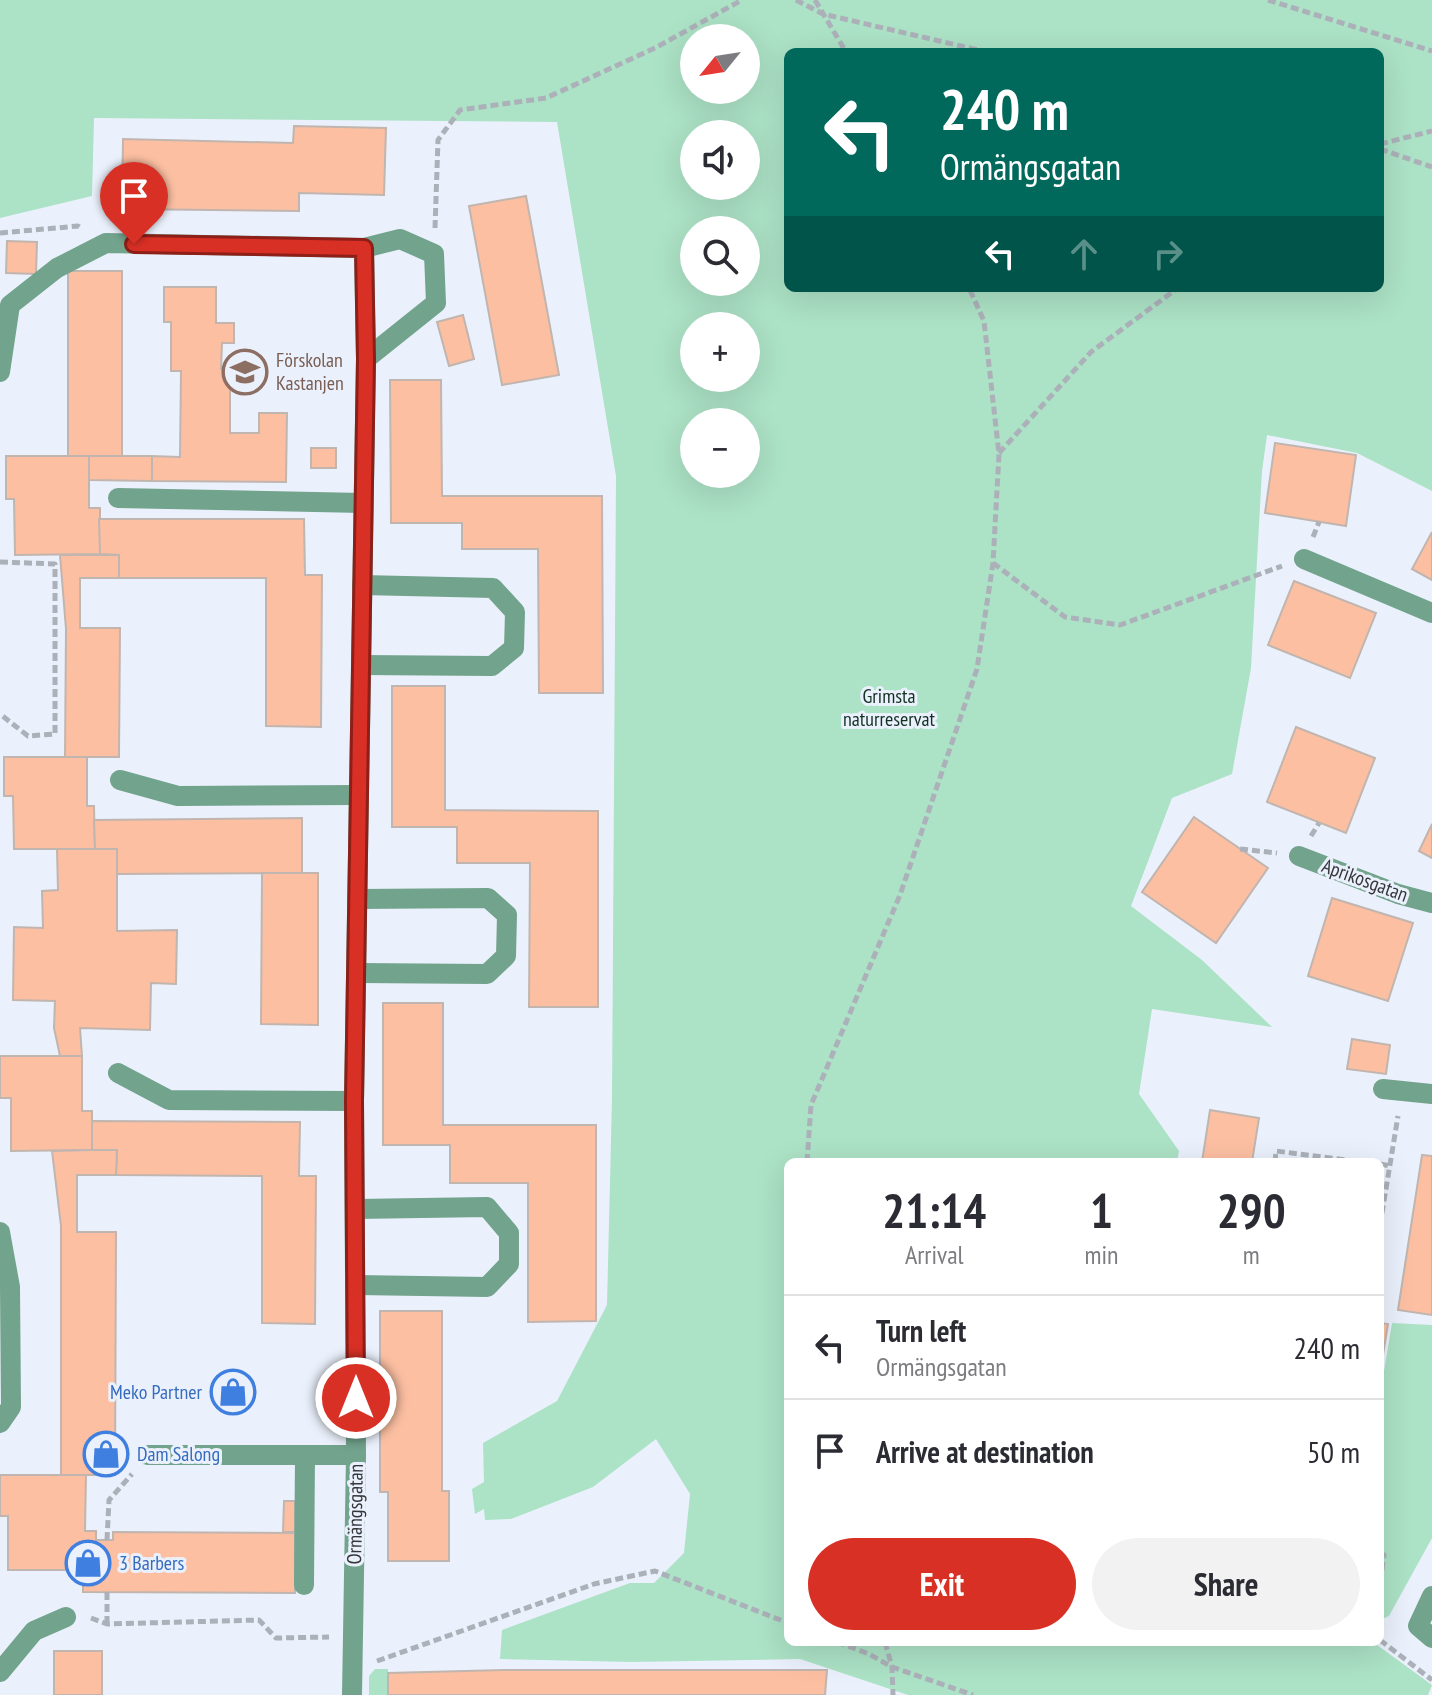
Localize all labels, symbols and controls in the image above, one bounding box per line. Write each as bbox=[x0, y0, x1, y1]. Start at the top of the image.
north arrow bbox=[680, 24, 760, 104]
map controls bbox=[680, 24, 760, 488]
text: 240 m bbox=[940, 73, 1069, 145]
icon: left bbox=[808, 80, 912, 184]
button: sound bbox=[680, 120, 760, 200]
text: Ormängsgatan bbox=[940, 143, 1121, 190]
pin bbox=[100, 162, 168, 244]
icon: arrive bbox=[112, 174, 156, 218]
button: search bbox=[680, 216, 760, 296]
icon: left bbox=[978, 232, 1022, 276]
icon: ahead bbox=[1062, 232, 1106, 276]
icon: right bbox=[1146, 232, 1190, 276]
button: + bbox=[680, 312, 760, 392]
place label: Förskolan Kastanjen bbox=[276, 347, 344, 396]
school or university icon: Förskolan Kastanjen bbox=[221, 348, 269, 396]
button: − bbox=[680, 408, 760, 488]
park label: Grimsta naturreservat bbox=[843, 683, 935, 732]
street label: Aprikosgatan bbox=[1318, 852, 1412, 908]
text: 21:14 bbox=[882, 1179, 986, 1241]
text: 1 bbox=[1090, 1179, 1113, 1241]
text: 290 bbox=[1217, 1179, 1286, 1241]
text: Arrival bbox=[905, 1238, 964, 1271]
text: min bbox=[1084, 1238, 1118, 1271]
text: m bbox=[1243, 1238, 1260, 1271]
text: Turn left bbox=[876, 1311, 966, 1350]
icon: left bbox=[808, 1325, 852, 1369]
text: 240 m bbox=[1294, 1328, 1360, 1367]
text: Ormängsgatan bbox=[876, 1350, 1007, 1383]
position arrow bbox=[314, 1356, 398, 1440]
shop icon: Meko Partner bbox=[209, 1368, 257, 1416]
place label: Meko Partner bbox=[110, 1379, 203, 1405]
icon: arrive bbox=[808, 1429, 852, 1473]
shop icon: Dam Salong bbox=[82, 1430, 130, 1478]
text: Arrive at destination bbox=[876, 1432, 1094, 1471]
text: 50 m bbox=[1307, 1432, 1360, 1471]
place label: Dam Salong bbox=[137, 1441, 220, 1467]
street label: Ormängsgatan bbox=[341, 1463, 369, 1565]
button: Exit bbox=[808, 1538, 1076, 1630]
button: Share bbox=[1092, 1538, 1360, 1630]
shop icon: 3 Barbers bbox=[64, 1539, 112, 1587]
place label: 3 Barbers bbox=[119, 1550, 185, 1576]

